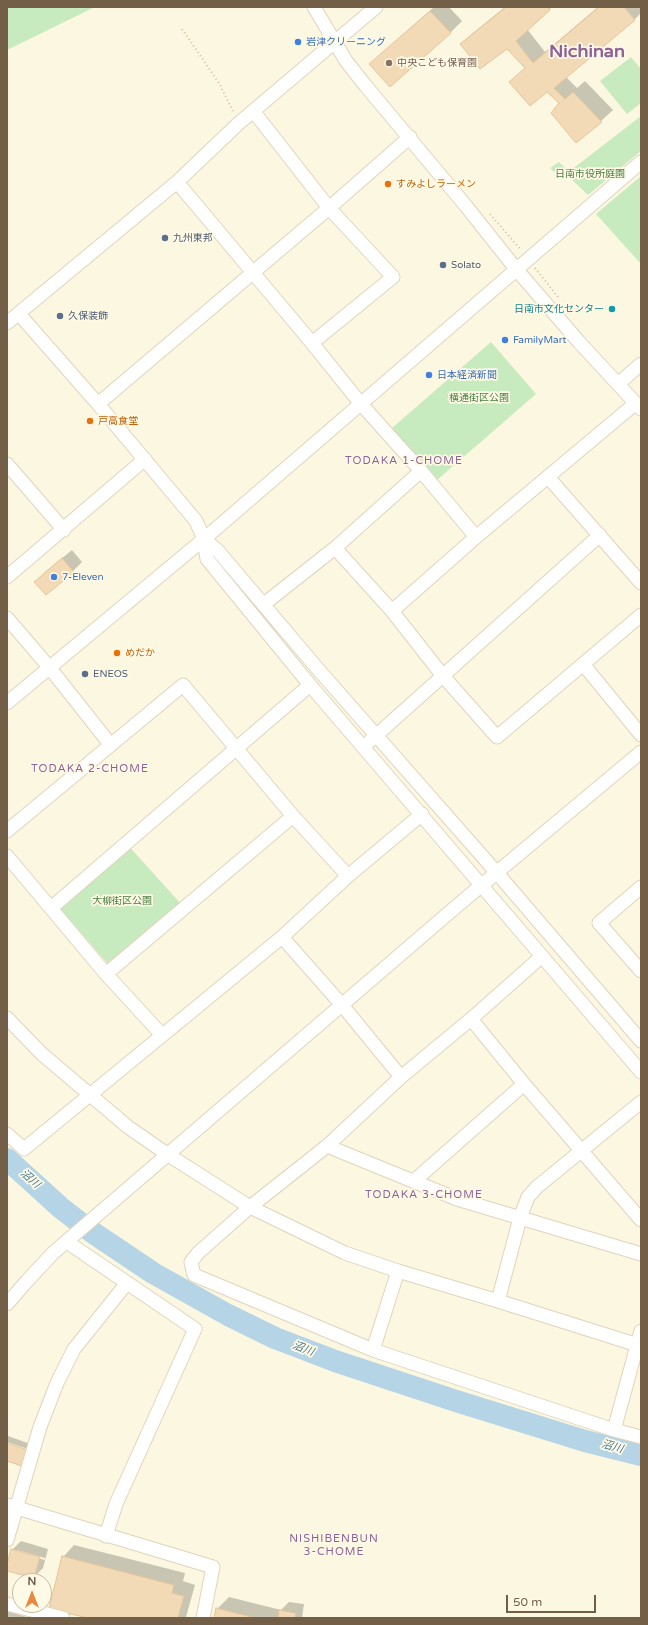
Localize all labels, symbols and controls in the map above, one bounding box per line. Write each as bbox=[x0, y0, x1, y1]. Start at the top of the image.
place label: 岩津クリーニング bbox=[306, 36, 386, 48]
marker: 岩津クリーニング bbox=[293, 37, 303, 47]
district label: Nichinan bbox=[549, 41, 625, 63]
place label: 中央こども保育園 bbox=[397, 57, 477, 69]
marker: 中央こども保育園 bbox=[384, 58, 394, 68]
park label: 日南市役所庭園 bbox=[555, 168, 625, 180]
place label: すみよしラーメン bbox=[396, 178, 476, 190]
marker: すみよしラーメン bbox=[383, 179, 393, 189]
place label: 九州東邦 bbox=[173, 232, 213, 244]
marker: 九州東邦 bbox=[160, 233, 170, 243]
place label: Solato bbox=[451, 259, 481, 271]
marker: Solato bbox=[438, 260, 448, 270]
place label: 日南市文化センター bbox=[514, 303, 604, 315]
marker: 日南市文化センター bbox=[607, 304, 617, 314]
place label: 久保装飾 bbox=[68, 310, 108, 322]
marker: 久保装飾 bbox=[55, 311, 65, 321]
place label: FamilyMart bbox=[513, 334, 566, 346]
marker: FamilyMart bbox=[500, 335, 510, 345]
place label: 日本経済新聞 bbox=[437, 369, 497, 381]
marker: 日本経済新聞 bbox=[424, 370, 434, 380]
park label: 横通街区公園 bbox=[449, 392, 509, 404]
place label: 戸高食堂 bbox=[98, 415, 138, 427]
marker: 戸高食堂 bbox=[85, 416, 95, 426]
district label: TODAKA 1-CHOME bbox=[345, 454, 463, 468]
place label: 7-Eleven bbox=[62, 571, 104, 583]
marker: 7-Eleven bbox=[49, 572, 59, 582]
place label: めだか bbox=[125, 647, 155, 659]
marker: めだか bbox=[112, 648, 122, 658]
place label: ENEOS bbox=[93, 668, 128, 680]
marker: ENEOS bbox=[80, 669, 90, 679]
district label: TODAKA 2-CHOME bbox=[31, 762, 149, 776]
park label: 大柳街区公園 bbox=[92, 895, 152, 907]
water label: 沼川 bbox=[17, 1167, 43, 1191]
district label: TODAKA 3-CHOME bbox=[365, 1188, 483, 1202]
water label: 沼川 bbox=[290, 1339, 316, 1359]
water label: 沼川 bbox=[600, 1438, 624, 1456]
district label: NISHIBENBUN 3-CHOME bbox=[289, 1532, 379, 1558]
north arrow bbox=[12, 1573, 52, 1613]
text: N bbox=[28, 1575, 36, 1588]
scale bar bbox=[508, 1587, 598, 1613]
text: 50 m bbox=[513, 1595, 542, 1609]

